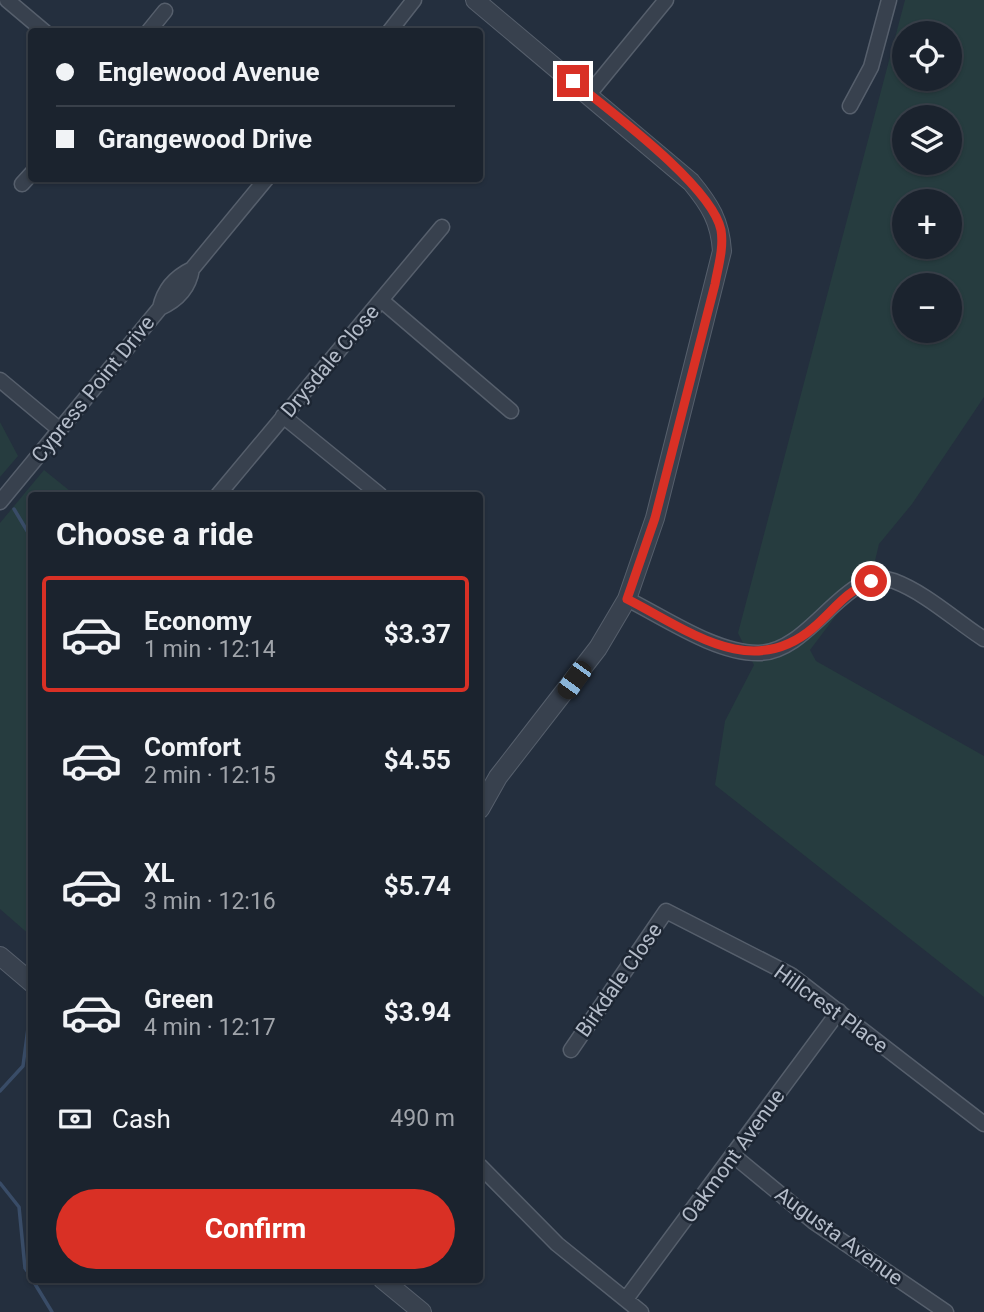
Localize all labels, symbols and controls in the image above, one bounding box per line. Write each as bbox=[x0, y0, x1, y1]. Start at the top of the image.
map controls bbox=[892, 21, 962, 343]
button: locate bbox=[892, 21, 962, 91]
text: Englewood Avenue bbox=[98, 57, 320, 87]
route end bbox=[557, 65, 589, 97]
button: layers bbox=[892, 105, 962, 175]
text: Grangewood Drive bbox=[98, 124, 312, 154]
button: + bbox=[892, 189, 962, 259]
button: − bbox=[892, 273, 962, 343]
street label: Drysdale Close bbox=[276, 300, 384, 422]
street label: Cypress Point Drive bbox=[27, 311, 159, 467]
text: Choose a ride bbox=[56, 515, 253, 553]
route start bbox=[855, 565, 887, 597]
icon: car bbox=[60, 603, 123, 666]
text: Economy bbox=[144, 606, 251, 636]
text: $3.37 bbox=[384, 619, 451, 649]
text: 1 min · 12:14 bbox=[144, 636, 276, 663]
car bbox=[554, 657, 595, 703]
icon: car bbox=[60, 729, 123, 792]
text: Comfort bbox=[144, 732, 241, 762]
text: $4.55 bbox=[384, 745, 451, 775]
text: 2 min · 12:15 bbox=[144, 762, 276, 789]
icon: car bbox=[60, 855, 123, 918]
text: XL bbox=[144, 858, 175, 888]
text: $5.74 bbox=[384, 871, 451, 901]
text: 3 min · 12:16 bbox=[144, 888, 276, 915]
street label: Birkdale Close bbox=[571, 919, 667, 1041]
street label: Hillcrest Place bbox=[770, 960, 892, 1058]
icon: car bbox=[60, 981, 123, 1044]
text: Green bbox=[144, 984, 214, 1014]
text: $3.94 bbox=[384, 997, 451, 1027]
text: 4 min · 12:17 bbox=[144, 1014, 276, 1041]
street label: Oakmont Avenue bbox=[676, 1085, 790, 1227]
icon: cash bbox=[56, 1100, 94, 1138]
text: Cash bbox=[112, 1104, 171, 1134]
text: 490 m bbox=[390, 1105, 455, 1132]
street label: Augusta Avenue bbox=[771, 1182, 907, 1290]
button: Confirm bbox=[56, 1189, 455, 1269]

